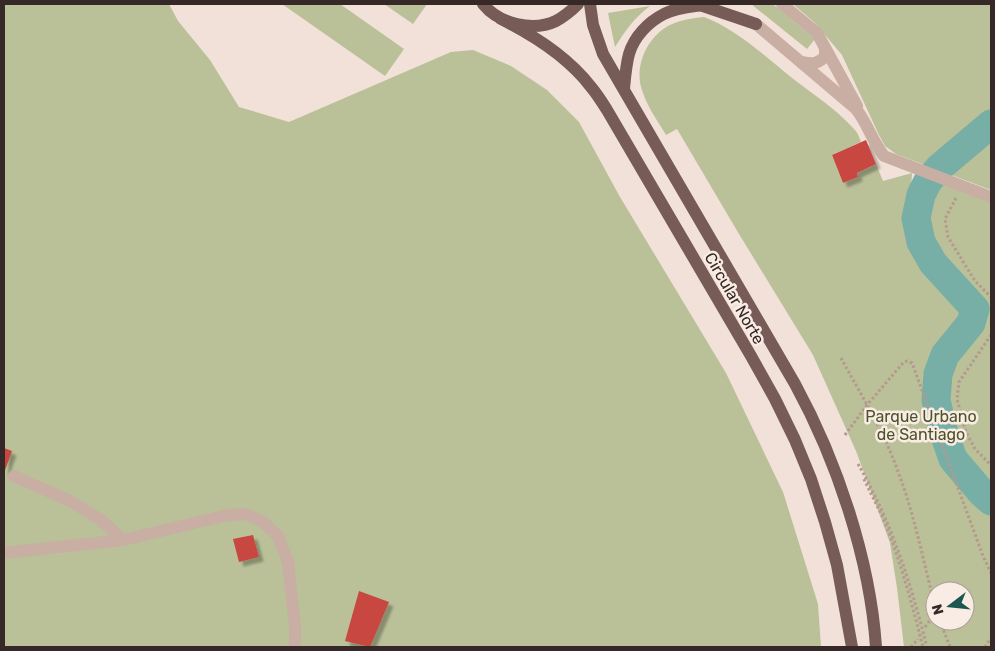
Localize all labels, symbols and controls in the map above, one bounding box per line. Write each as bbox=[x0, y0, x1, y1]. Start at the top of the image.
street label: Circular Norte bbox=[701, 249, 769, 348]
park label: Parque Urbano de Santiago bbox=[865, 407, 977, 444]
north arrow bbox=[925, 581, 975, 631]
text: N bbox=[928, 602, 948, 617]

